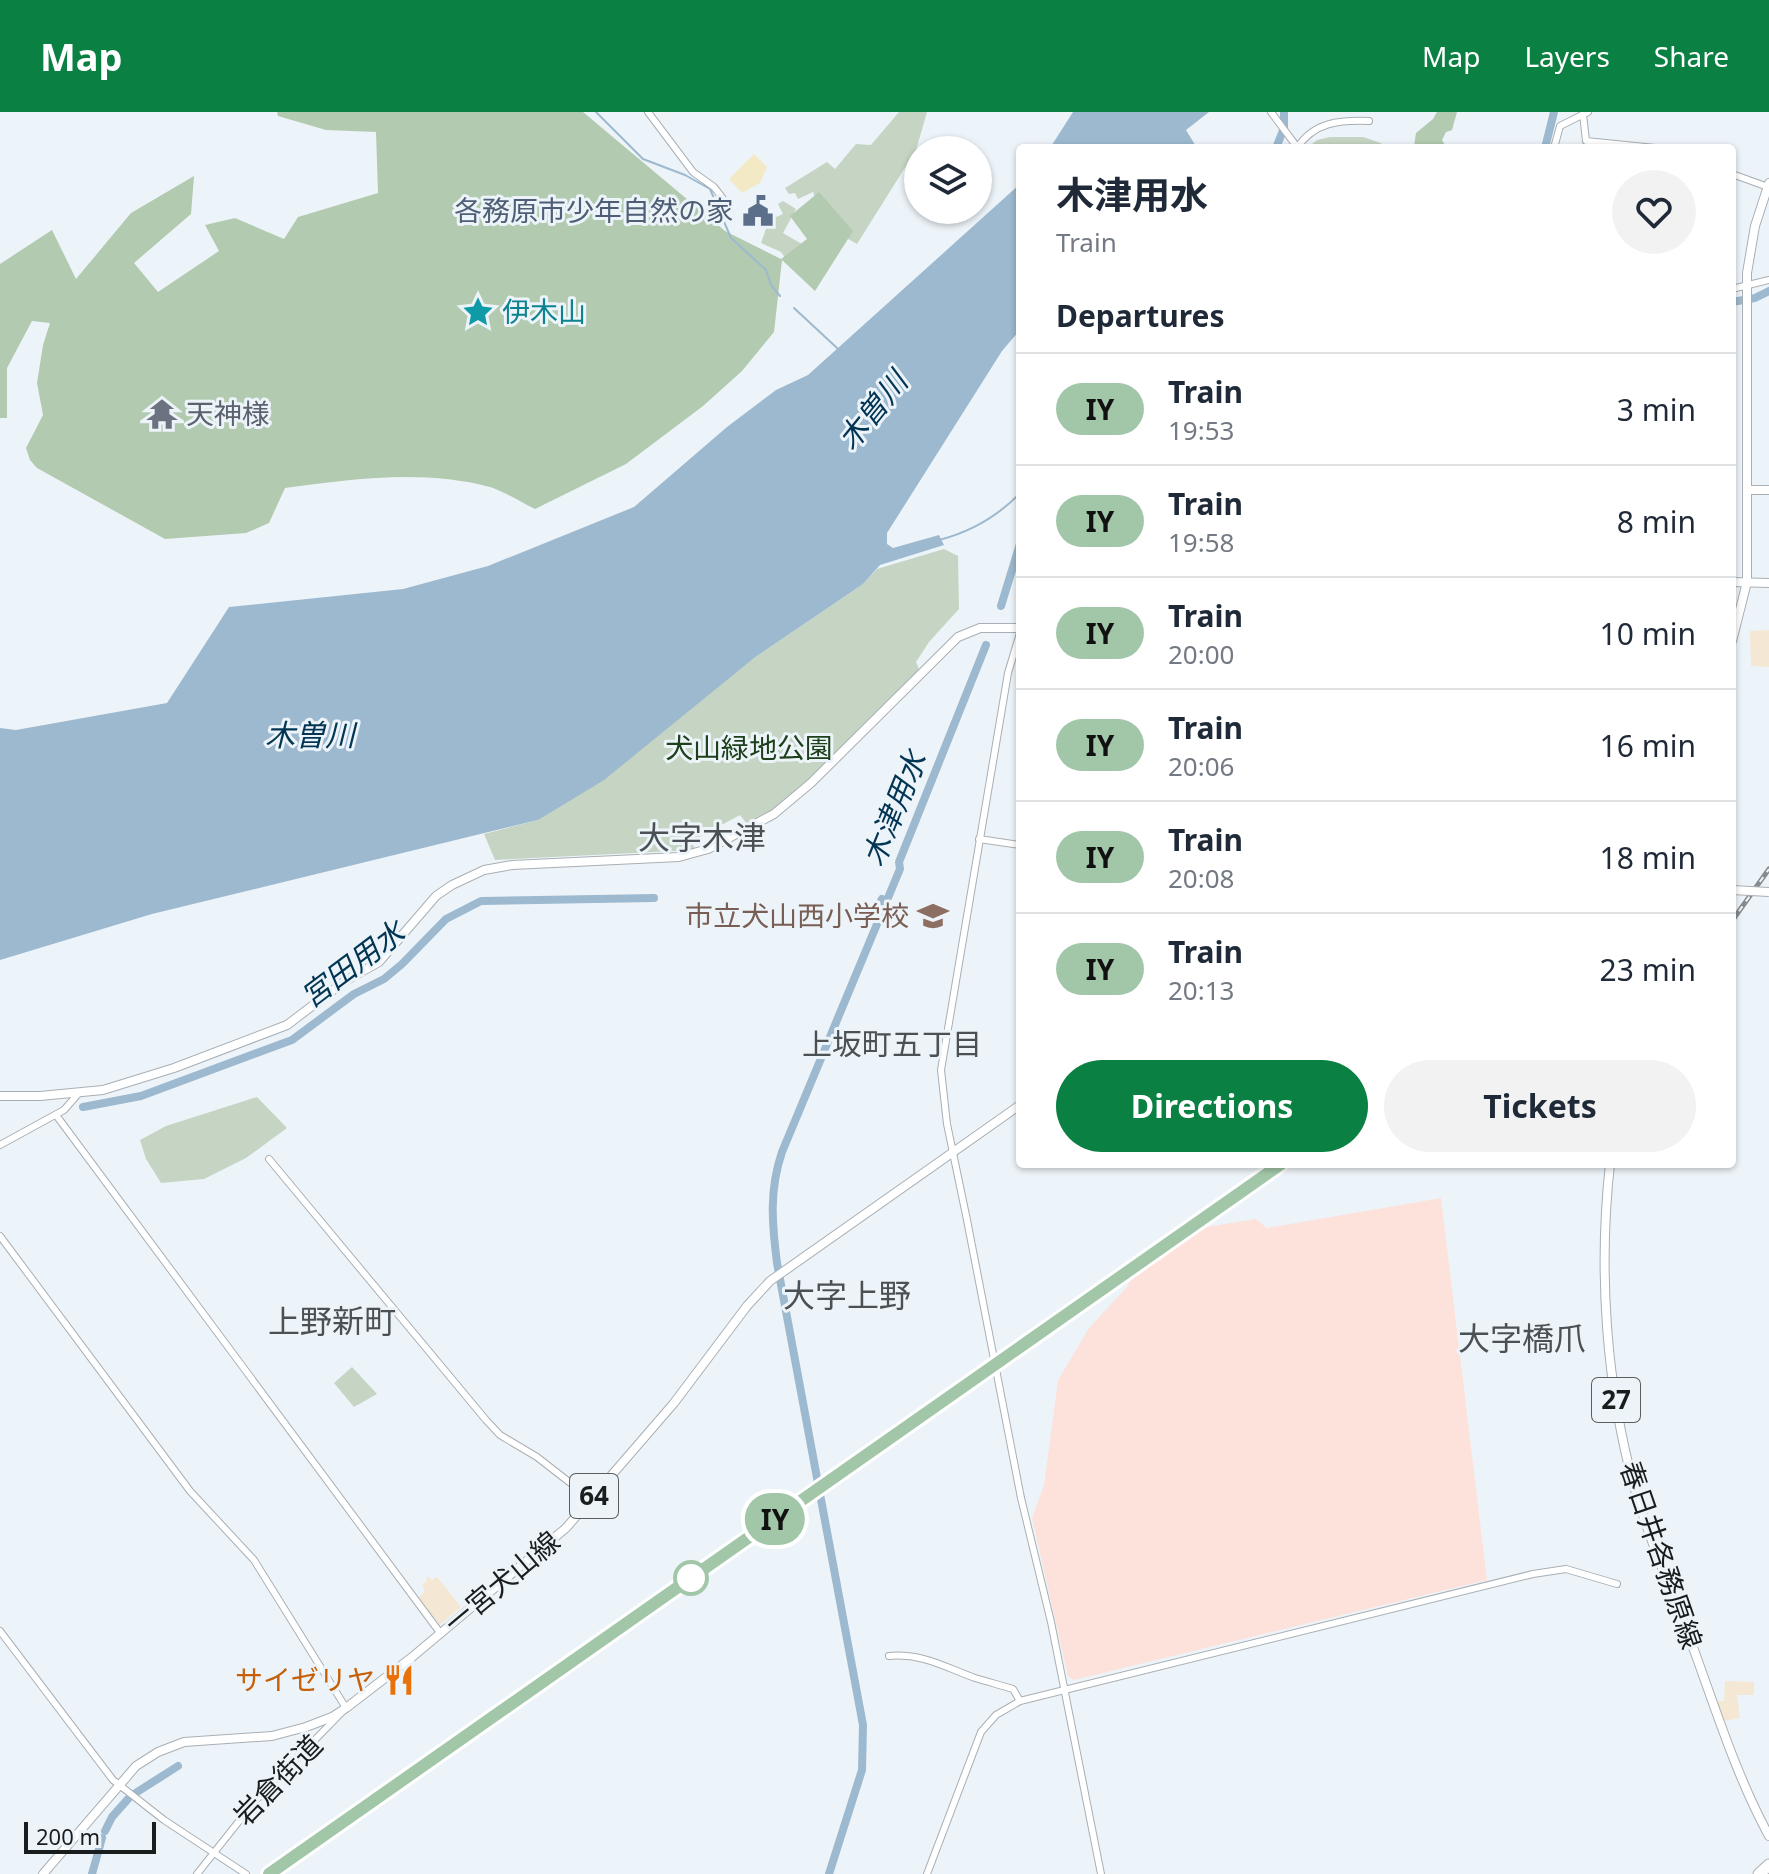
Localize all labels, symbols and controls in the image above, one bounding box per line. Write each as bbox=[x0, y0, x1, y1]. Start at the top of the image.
text: Map bbox=[40, 30, 123, 82]
text: Map bbox=[1422, 37, 1480, 75]
text: Layers bbox=[1524, 37, 1610, 75]
text: Share bbox=[1654, 37, 1729, 75]
map controls bbox=[904, 136, 992, 224]
button: layers bbox=[904, 136, 992, 224]
text: 木津用水 bbox=[1056, 168, 1208, 220]
button: heart bbox=[1612, 170, 1696, 254]
place label: 各務原市少年自然の家 bbox=[454, 191, 734, 229]
public building icon: 各務原市少年自然の家 bbox=[741, 194, 775, 228]
text: Train bbox=[1056, 224, 1117, 260]
place label: 伊木山 bbox=[502, 292, 586, 330]
place icon: 伊木山 bbox=[461, 295, 495, 329]
text: Departures bbox=[1056, 295, 1225, 336]
water label: 木曽川 bbox=[828, 360, 918, 458]
text: Train bbox=[1168, 371, 1243, 412]
text: 3 min bbox=[1617, 389, 1696, 430]
text: IY bbox=[1086, 390, 1114, 428]
place label: 天神様 bbox=[186, 394, 270, 432]
temple icon: 天神様 bbox=[145, 397, 179, 431]
text: 19:53 bbox=[1168, 412, 1234, 448]
text: Train bbox=[1168, 483, 1243, 524]
text: 8 min bbox=[1617, 501, 1696, 542]
text: IY bbox=[1086, 502, 1114, 540]
text: 19:58 bbox=[1168, 524, 1234, 560]
text: Train bbox=[1168, 595, 1243, 636]
text: 10 min bbox=[1600, 613, 1696, 654]
text: IY bbox=[1086, 614, 1114, 652]
text: 20:00 bbox=[1168, 636, 1234, 672]
text: Train bbox=[1168, 707, 1243, 748]
water label: 木曽川 bbox=[265, 714, 358, 755]
text: 16 min bbox=[1600, 725, 1696, 766]
text: IY bbox=[1086, 726, 1114, 764]
park label: 犬山緑地公園 bbox=[665, 728, 833, 766]
water label: 木津用水 bbox=[852, 742, 936, 872]
text: 20:06 bbox=[1168, 748, 1234, 784]
district label: 大字木津 bbox=[638, 815, 766, 858]
text: Train bbox=[1168, 819, 1243, 860]
text: 18 min bbox=[1600, 837, 1696, 878]
text: IY bbox=[1086, 838, 1114, 876]
text: 20:08 bbox=[1168, 860, 1234, 896]
place label: 市立犬山西小学校 bbox=[685, 896, 909, 934]
school or university icon: 市立犬山西小学校 bbox=[916, 899, 950, 933]
water label: 宮田用水 bbox=[292, 910, 415, 1016]
text: Train bbox=[1168, 931, 1243, 972]
text: 23 min bbox=[1600, 949, 1696, 990]
text: IY bbox=[1086, 950, 1114, 988]
text: 20:13 bbox=[1168, 972, 1234, 1008]
district label: 上坂町五丁目 bbox=[802, 1023, 982, 1064]
button: Directions bbox=[1056, 1060, 1368, 1152]
button: Tickets bbox=[1384, 1060, 1696, 1152]
district label: 大字上野 bbox=[783, 1273, 911, 1316]
district label: 上野新町 bbox=[268, 1299, 396, 1342]
district label: 大字橋爪 bbox=[1458, 1316, 1586, 1359]
road number: 27 bbox=[1592, 1378, 1640, 1422]
street label: 春日井各務原線 bbox=[1612, 1456, 1712, 1654]
road number: 64 bbox=[570, 1474, 618, 1518]
line badge: IY bbox=[739, 1493, 811, 1545]
text: IY bbox=[761, 1500, 789, 1538]
street label: 一宮犬山線 bbox=[436, 1522, 567, 1641]
unlabelled marker bbox=[674, 1561, 708, 1595]
place label: サイゼリヤ bbox=[235, 1660, 375, 1698]
restaurant icon: サイゼリヤ bbox=[382, 1663, 416, 1697]
street label: 岩倉街道 bbox=[225, 1726, 330, 1833]
scale bar bbox=[24, 1818, 156, 1854]
text: 200 m bbox=[36, 1821, 100, 1851]

